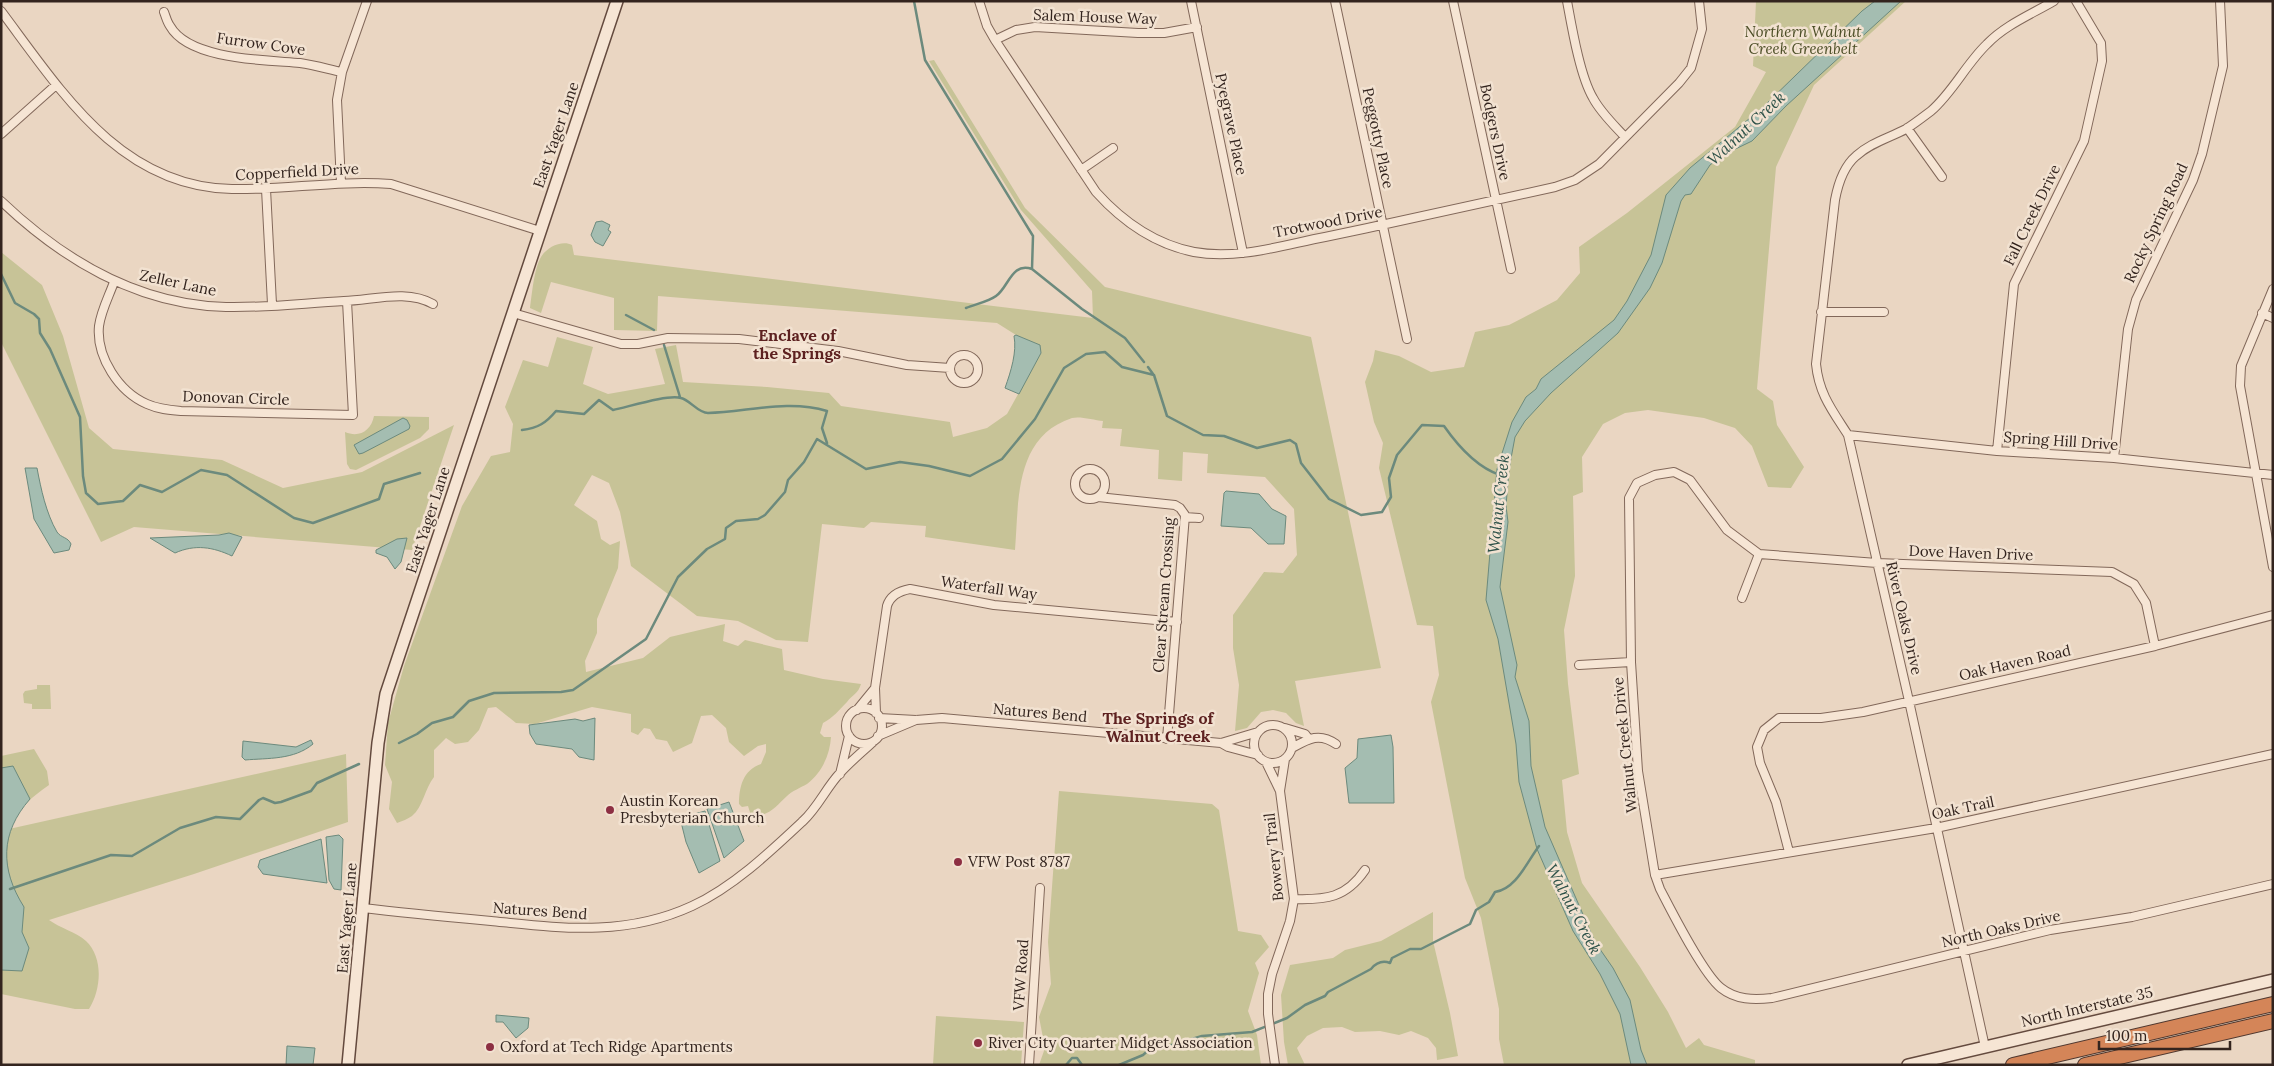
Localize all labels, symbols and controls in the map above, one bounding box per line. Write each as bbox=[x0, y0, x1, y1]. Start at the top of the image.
street label: Salem House Way bbox=[1033, 5, 1157, 28]
park label: Northern Walnut Creek Greenbelt bbox=[1744, 22, 1862, 58]
street label: Furrow Cove bbox=[216, 28, 307, 59]
street label: Pyegrave Place bbox=[1211, 71, 1252, 177]
street label: East Yager Lane bbox=[528, 79, 583, 190]
street label: Bodgers Drive bbox=[1476, 82, 1515, 182]
street label: Peggotty Place bbox=[1359, 86, 1398, 190]
water label: Walnut Creek bbox=[1703, 87, 1789, 169]
street label: Copperfield Drive bbox=[235, 159, 359, 184]
street label: Rocky Spring Road bbox=[2119, 160, 2192, 286]
street label: Fall Creek Drive bbox=[1999, 161, 2064, 268]
street label: Trotwood Drive bbox=[1272, 202, 1384, 241]
street label: Zeller Lane bbox=[138, 265, 218, 300]
district label: Enclave of the Springs bbox=[753, 325, 841, 363]
street label: Donovan Circle bbox=[182, 386, 290, 409]
street label: Spring Hill Drive bbox=[2003, 427, 2119, 454]
water label: Walnut Creek bbox=[1483, 454, 1513, 554]
street label: East Yager Lane bbox=[401, 464, 454, 576]
street label: Clear Stream Crossing bbox=[1149, 516, 1178, 673]
street label: Dove Haven Drive bbox=[1908, 541, 2034, 564]
street label: River Oaks Drive bbox=[1882, 559, 1927, 676]
street label: Waterfall Way bbox=[940, 571, 1039, 604]
street label: Oak Haven Road bbox=[1957, 640, 2073, 685]
street label: Walnut Creek Drive bbox=[1608, 676, 1641, 814]
street label: Natures Bend bbox=[992, 699, 1088, 726]
district label: The Springs of Walnut Creek bbox=[1103, 708, 1215, 746]
place label: Austin Korean Presbyterian Church bbox=[619, 791, 764, 827]
street label: Oak Trail bbox=[1930, 792, 1996, 823]
marker: Austin Korean Presbyterian Church bbox=[604, 804, 616, 816]
street label: Bowery Trail bbox=[1259, 812, 1288, 902]
place label: VFW Post 8787 bbox=[967, 852, 1070, 871]
marker: VFW Post 8787 bbox=[952, 856, 964, 868]
water label: Walnut Creek bbox=[1542, 860, 1606, 958]
street label: East Yager Lane bbox=[332, 862, 361, 974]
street label: Natures Bend bbox=[492, 898, 588, 923]
street label: North Oaks Drive bbox=[1940, 906, 2062, 951]
street label: VFW Road bbox=[1008, 939, 1032, 1012]
street label: North Interstate 35 bbox=[2019, 982, 2155, 1031]
scale bar bbox=[2099, 1018, 2230, 1050]
text: 100 m bbox=[2106, 1026, 2147, 1045]
place label: River City Quarter Midget Association bbox=[988, 1033, 1253, 1052]
place label: Oxford at Tech Ridge Apartments bbox=[500, 1037, 733, 1056]
marker: River City Quarter Midget Association bbox=[972, 1037, 984, 1049]
marker: Oxford at Tech Ridge Apartments bbox=[484, 1041, 496, 1053]

